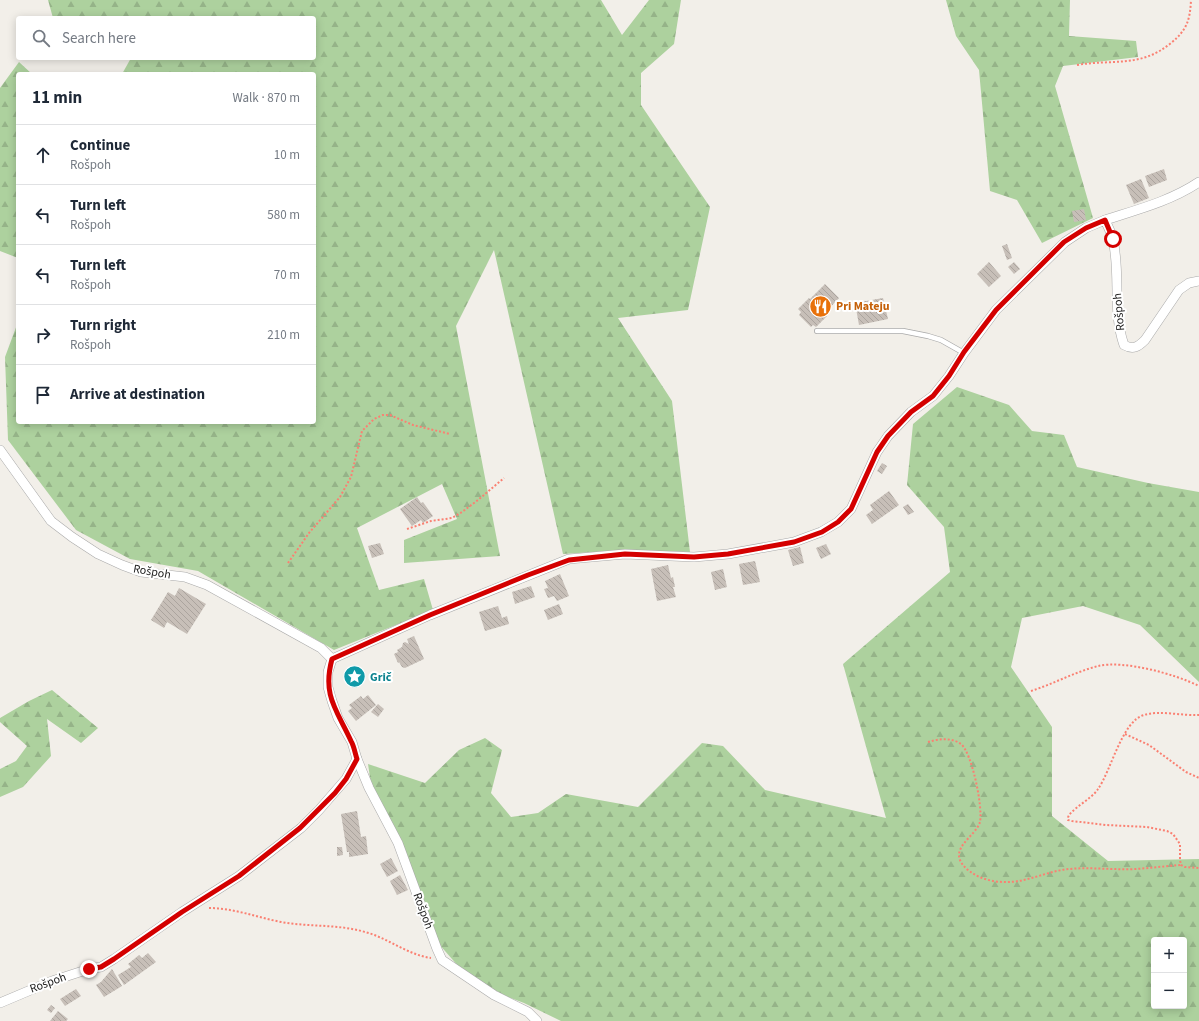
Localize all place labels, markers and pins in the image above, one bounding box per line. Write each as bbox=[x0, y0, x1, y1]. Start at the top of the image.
restaurant icon: Pri Mateju bbox=[807, 293, 833, 319]
place label: Pri Mateju bbox=[836, 298, 890, 315]
place icon: Grič bbox=[342, 664, 368, 690]
place label: Grič bbox=[370, 669, 392, 686]

